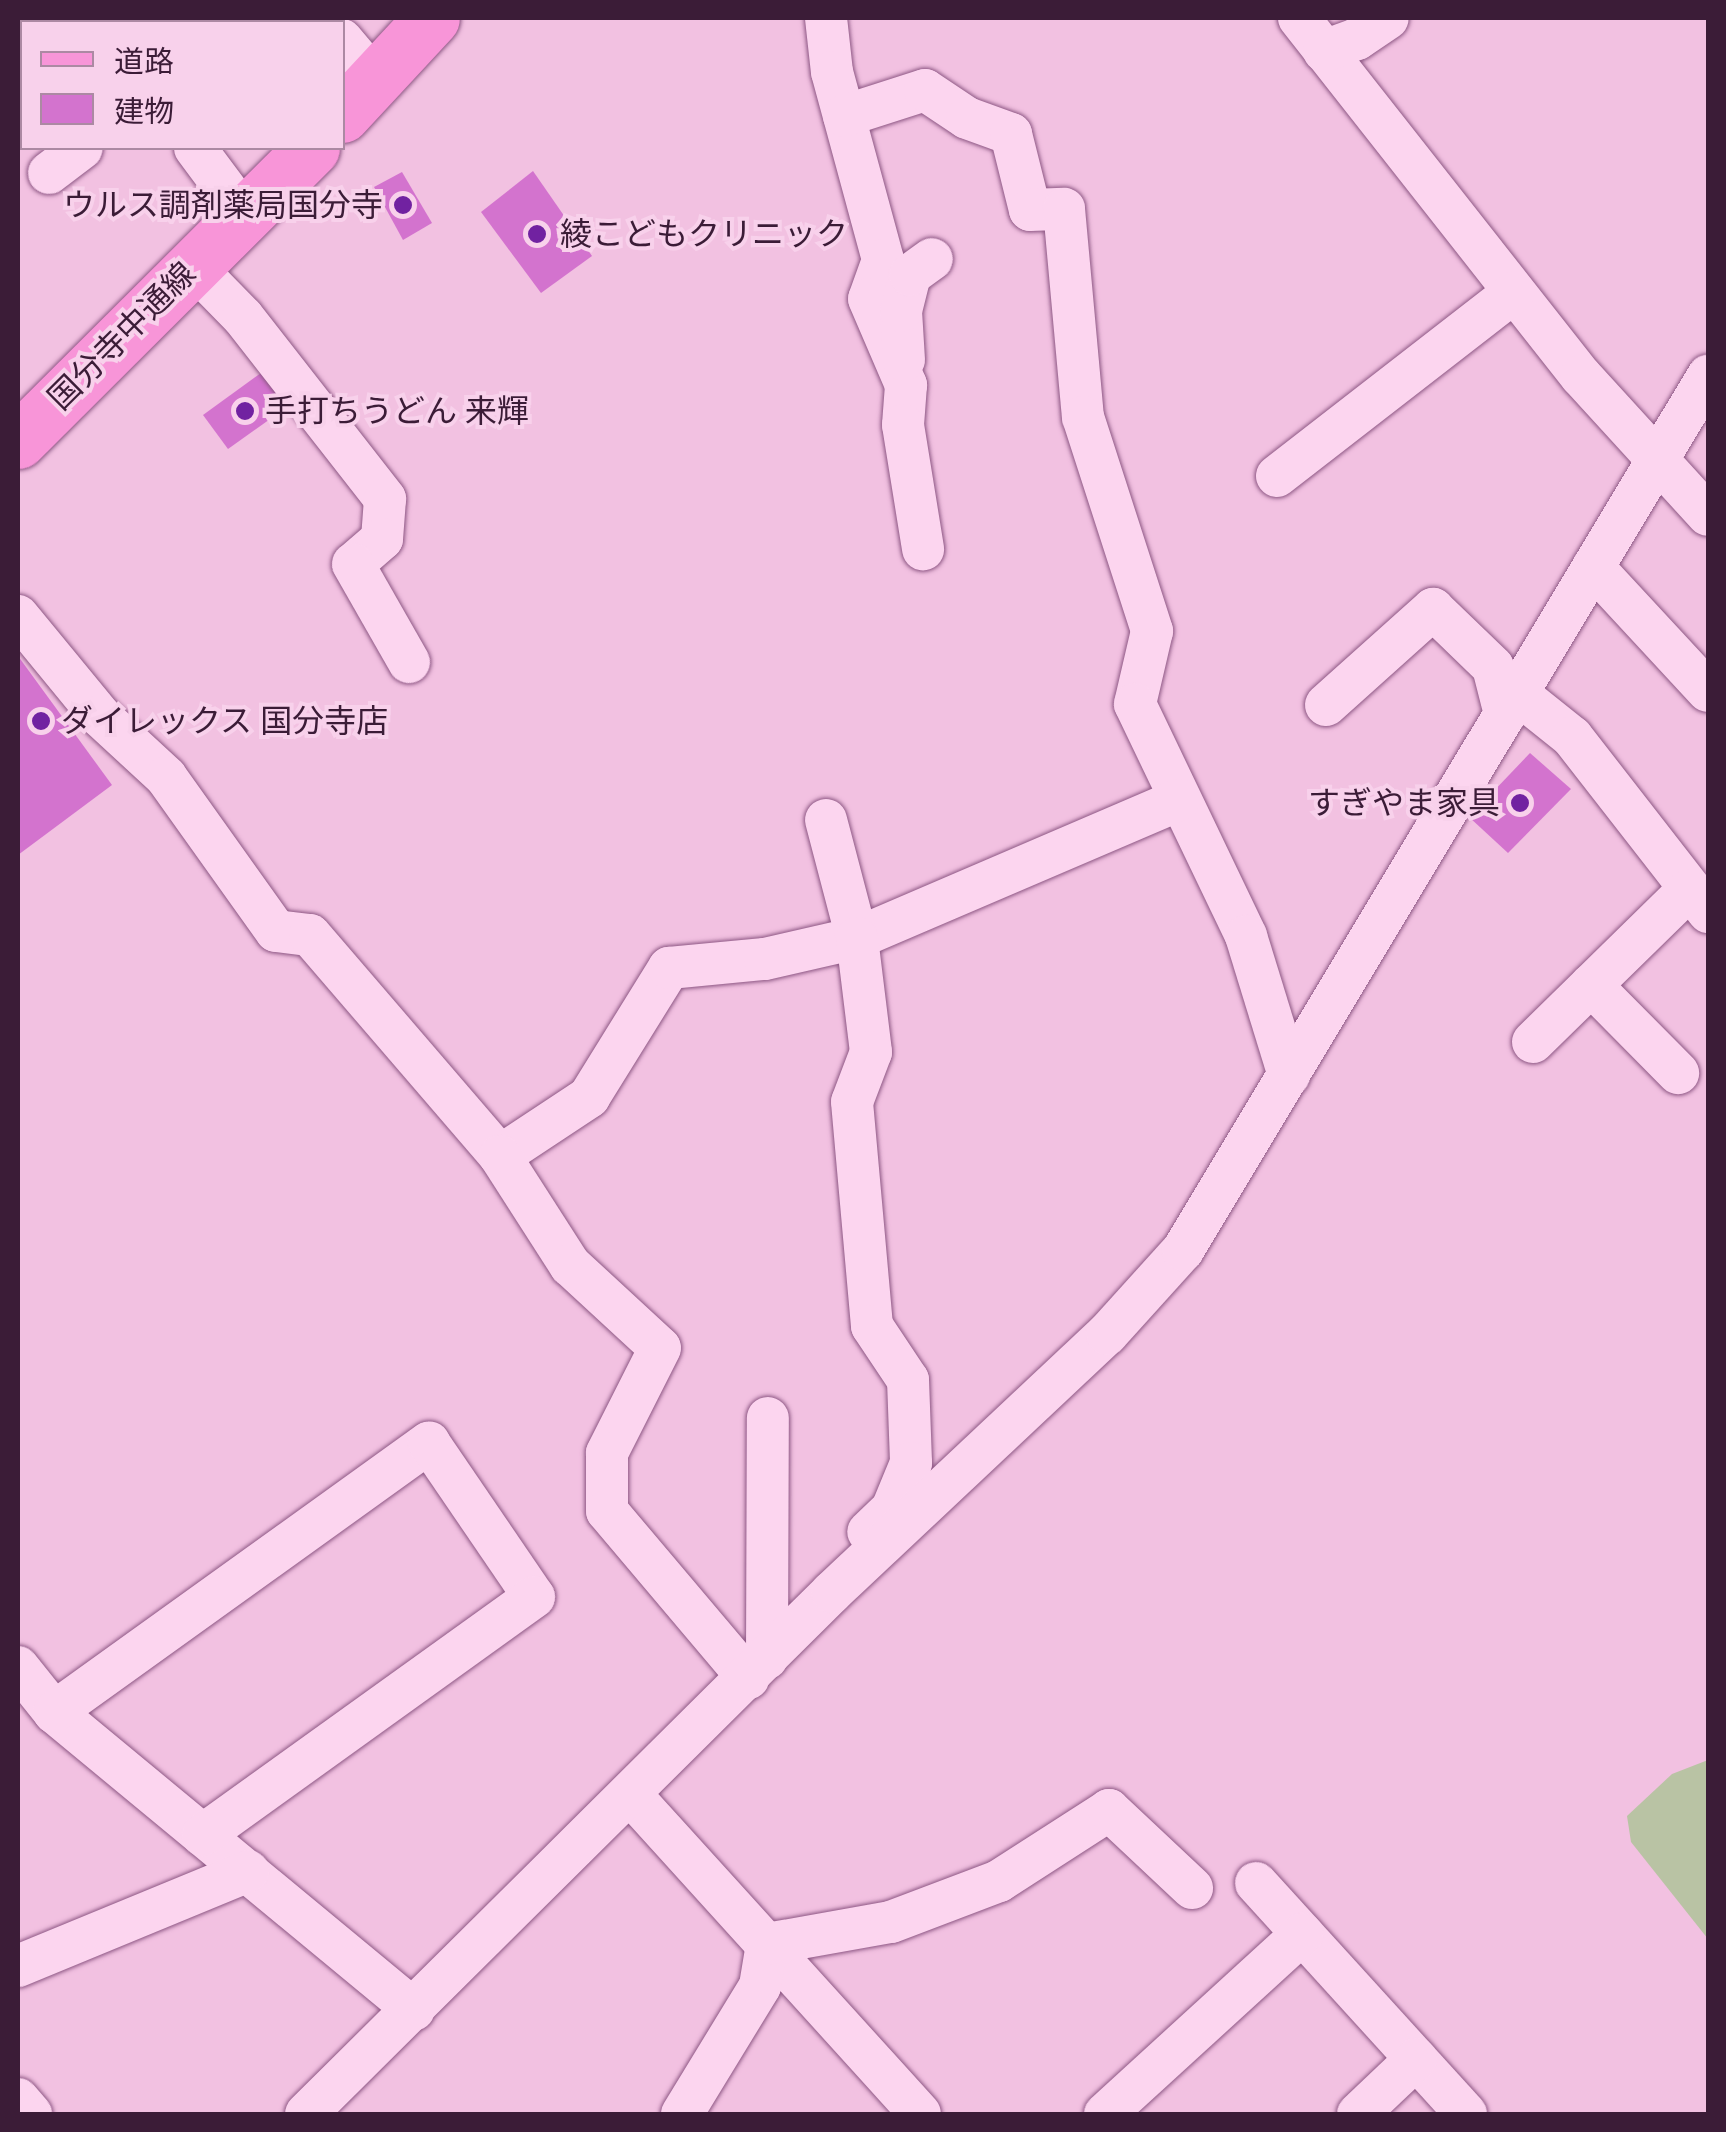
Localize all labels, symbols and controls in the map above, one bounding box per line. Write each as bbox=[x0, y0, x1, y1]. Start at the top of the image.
legend bbox=[20, 20, 345, 150]
text: 道路 bbox=[114, 44, 174, 79]
text: 建物 bbox=[114, 94, 174, 129]
place label: ウルス調剤薬局国分寺 bbox=[63, 186, 383, 224]
marker: ウルス調剤薬局国分寺 bbox=[392, 194, 414, 216]
place label: 綾こどもクリニック bbox=[560, 215, 848, 253]
marker: 綾こどもクリニック bbox=[524, 221, 550, 247]
street label: 国分寺中通線 bbox=[41, 255, 203, 417]
place label: 手打ちうどん 来輝 bbox=[265, 392, 529, 430]
marker: 手打ちうどん 来輝 bbox=[234, 400, 256, 422]
place label: ダイレックス 国分寺店 bbox=[61, 702, 389, 740]
marker: ダイレックス 国分寺店 bbox=[30, 710, 52, 732]
place label: すぎやま家具 bbox=[1308, 784, 1500, 822]
marker: すぎやま家具 bbox=[1509, 792, 1531, 814]

